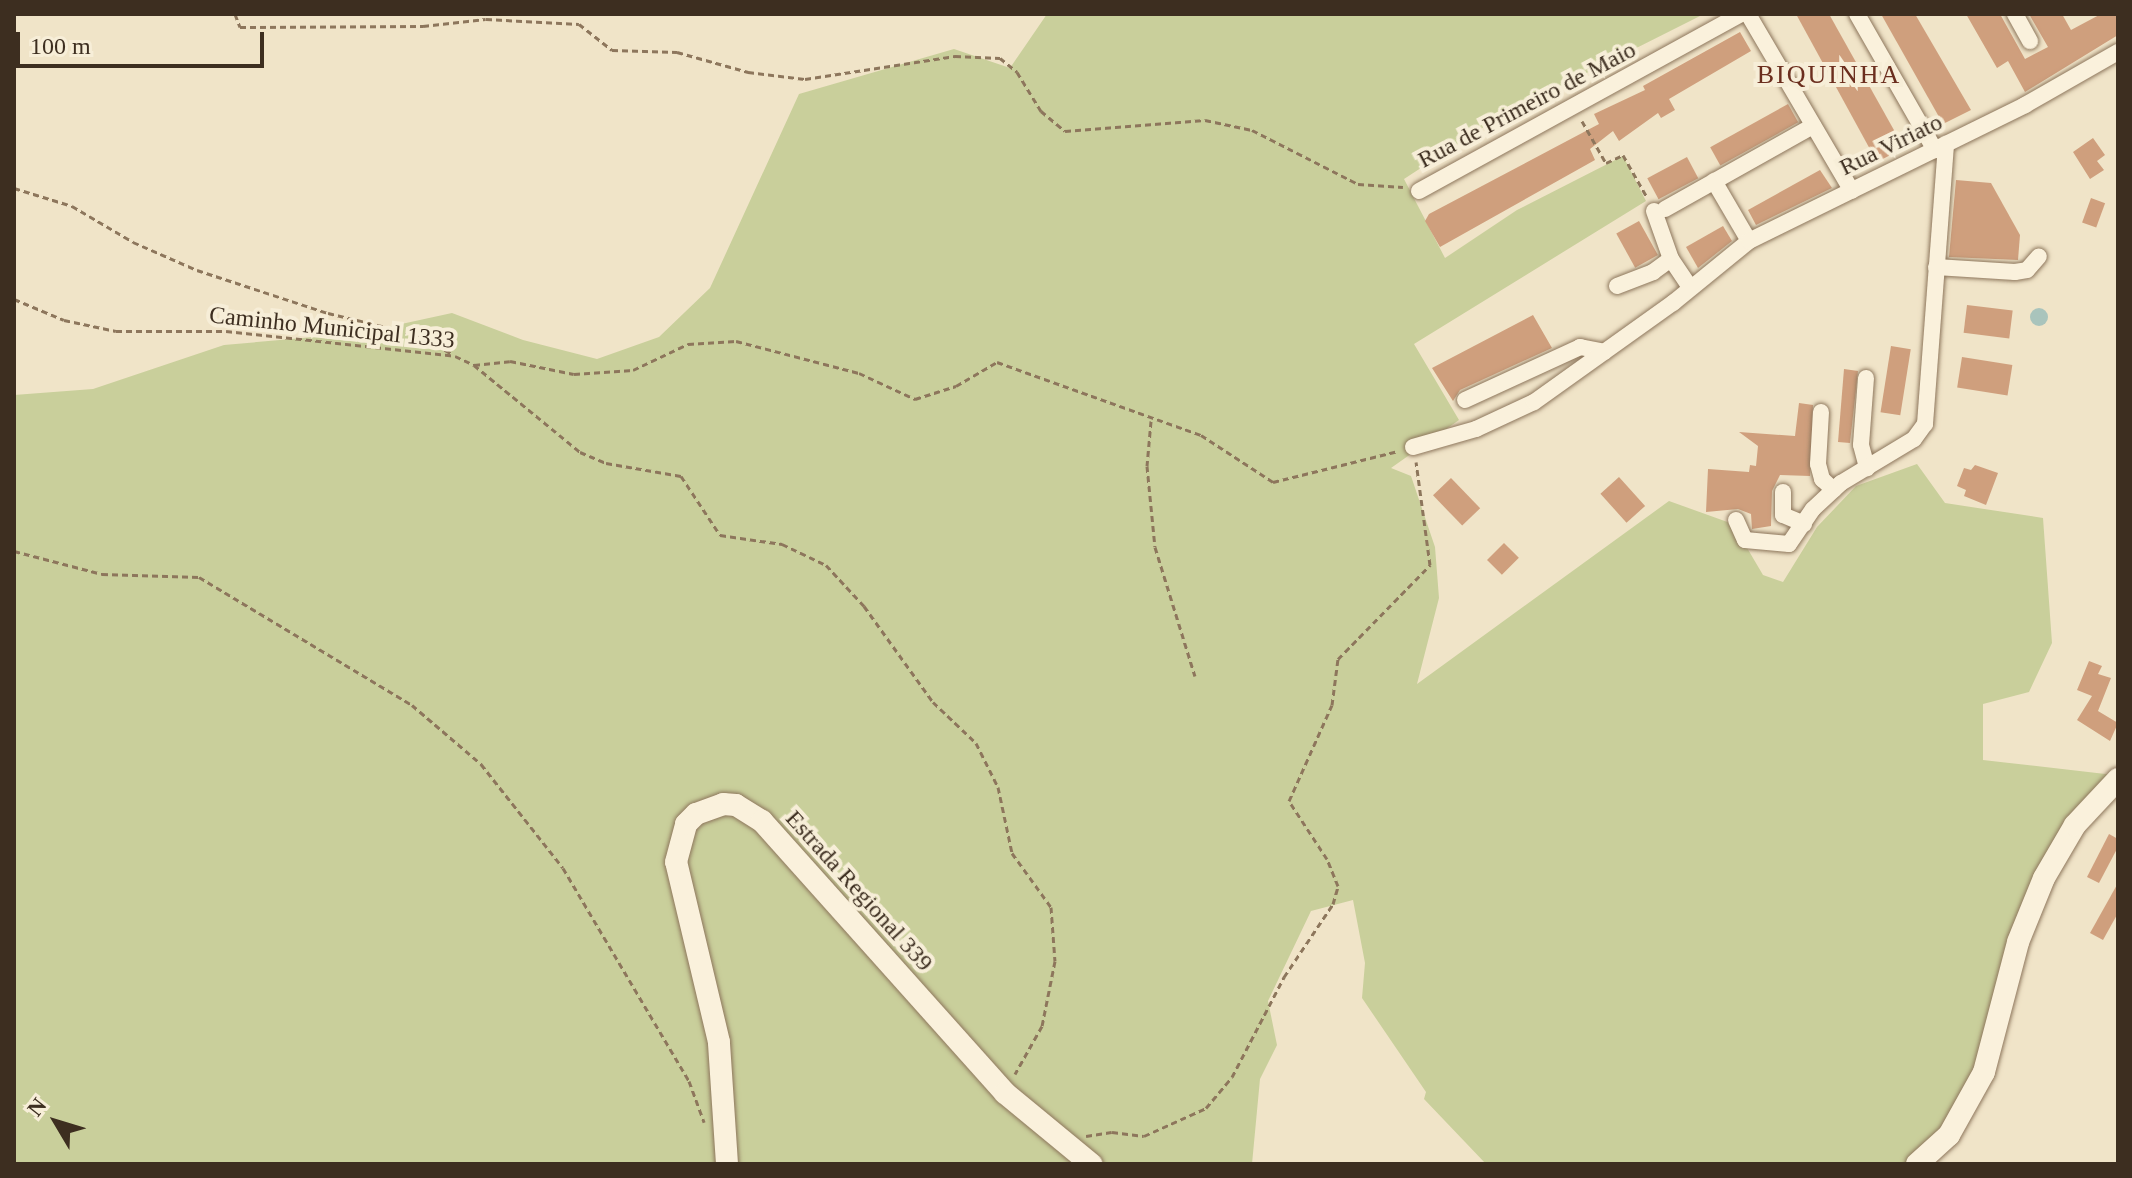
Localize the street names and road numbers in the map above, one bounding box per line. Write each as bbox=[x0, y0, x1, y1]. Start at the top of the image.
street label: Rua de Primeiro de Maio bbox=[1413, 35, 1641, 175]
street label: Rua Viriato bbox=[1835, 108, 1947, 182]
street label: Caminho Municipal 1333 bbox=[208, 301, 456, 355]
street label: Estrada Regional 339 bbox=[779, 805, 939, 977]

